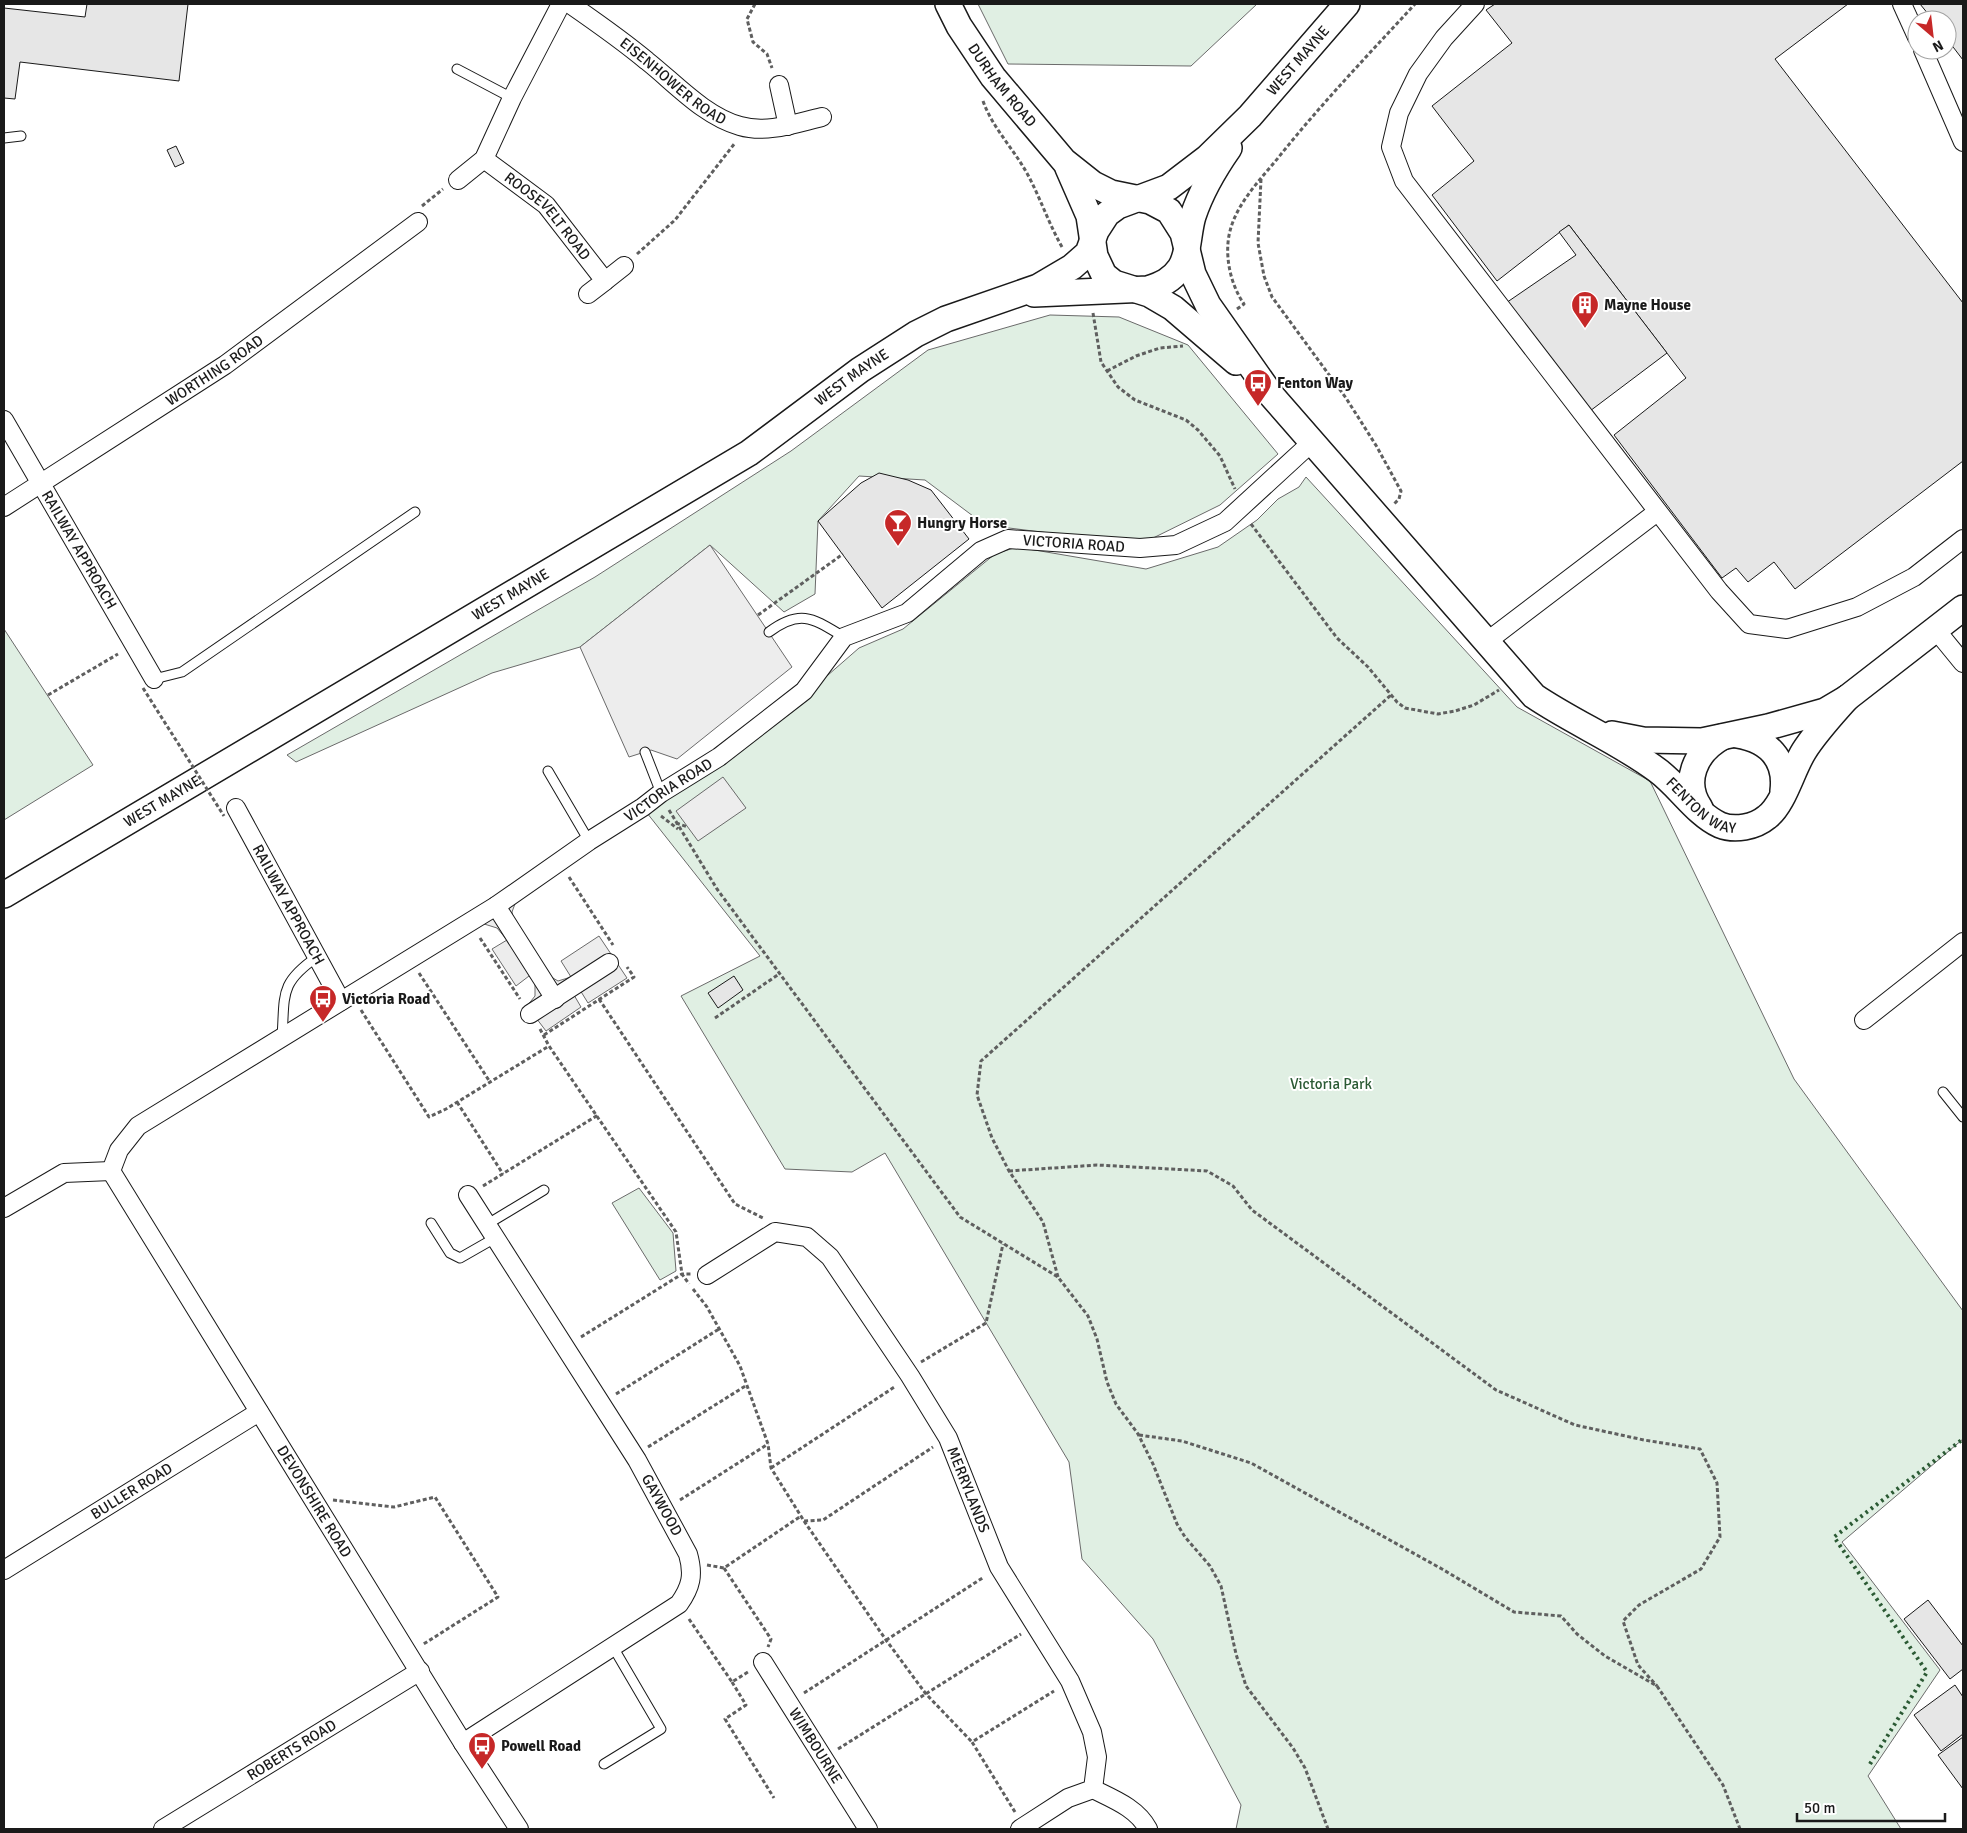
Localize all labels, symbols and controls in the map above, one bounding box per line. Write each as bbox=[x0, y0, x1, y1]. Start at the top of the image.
north arrow bbox=[1907, 10, 1957, 60]
street label: WEST MAYNE bbox=[1263, 22, 1333, 99]
street label: EISENHOWER ROAD bbox=[616, 34, 729, 129]
text: N bbox=[1930, 36, 1946, 56]
street label: DURHAM ROAD bbox=[964, 40, 1040, 131]
street label: ROOSEVELT ROAD bbox=[501, 168, 594, 264]
building icon: Mayne House bbox=[1570, 290, 1600, 329]
place label: Mayne House bbox=[1604, 296, 1691, 314]
street label: WORTHING ROAD bbox=[162, 331, 267, 410]
street label: WEST MAYNE bbox=[811, 345, 892, 410]
bus stop icon: Fenton Way bbox=[1243, 368, 1273, 407]
place label: Fenton Way bbox=[1277, 374, 1354, 392]
street label: RAILWAY APPROACH bbox=[38, 487, 121, 612]
bar icon: Hungry Horse bbox=[883, 508, 913, 547]
place label: Hungry Horse bbox=[917, 514, 1007, 532]
street label: VICTORIA ROAD bbox=[1022, 531, 1126, 556]
street label: WEST MAYNE bbox=[469, 565, 552, 624]
street label: VICTORIA ROAD bbox=[621, 754, 716, 826]
street label: WEST MAYNE bbox=[120, 771, 204, 831]
street label: FENTON WAY bbox=[1662, 773, 1737, 837]
street label: RAILWAY APPROACH bbox=[249, 841, 329, 968]
bus stop icon: Victoria Road bbox=[308, 984, 338, 1023]
place label: Victoria Road bbox=[342, 990, 430, 1008]
park label: Victoria Park bbox=[1290, 1075, 1373, 1093]
street label: DEVONSHIRE ROAD bbox=[273, 1442, 356, 1561]
street label: MERRYLANDS bbox=[943, 1444, 994, 1535]
street label: BULLER ROAD bbox=[87, 1459, 176, 1523]
street label: GAYWOOD bbox=[638, 1471, 686, 1539]
street label: WIMBOURNE bbox=[785, 1705, 846, 1787]
street label: ROBERTS ROAD bbox=[244, 1716, 340, 1784]
bus stop icon: Powell Road bbox=[467, 1731, 497, 1770]
place label: Powell Road bbox=[501, 1737, 581, 1755]
scale bar bbox=[1797, 1790, 1944, 1822]
text: 50 m bbox=[1804, 1799, 1835, 1817]

